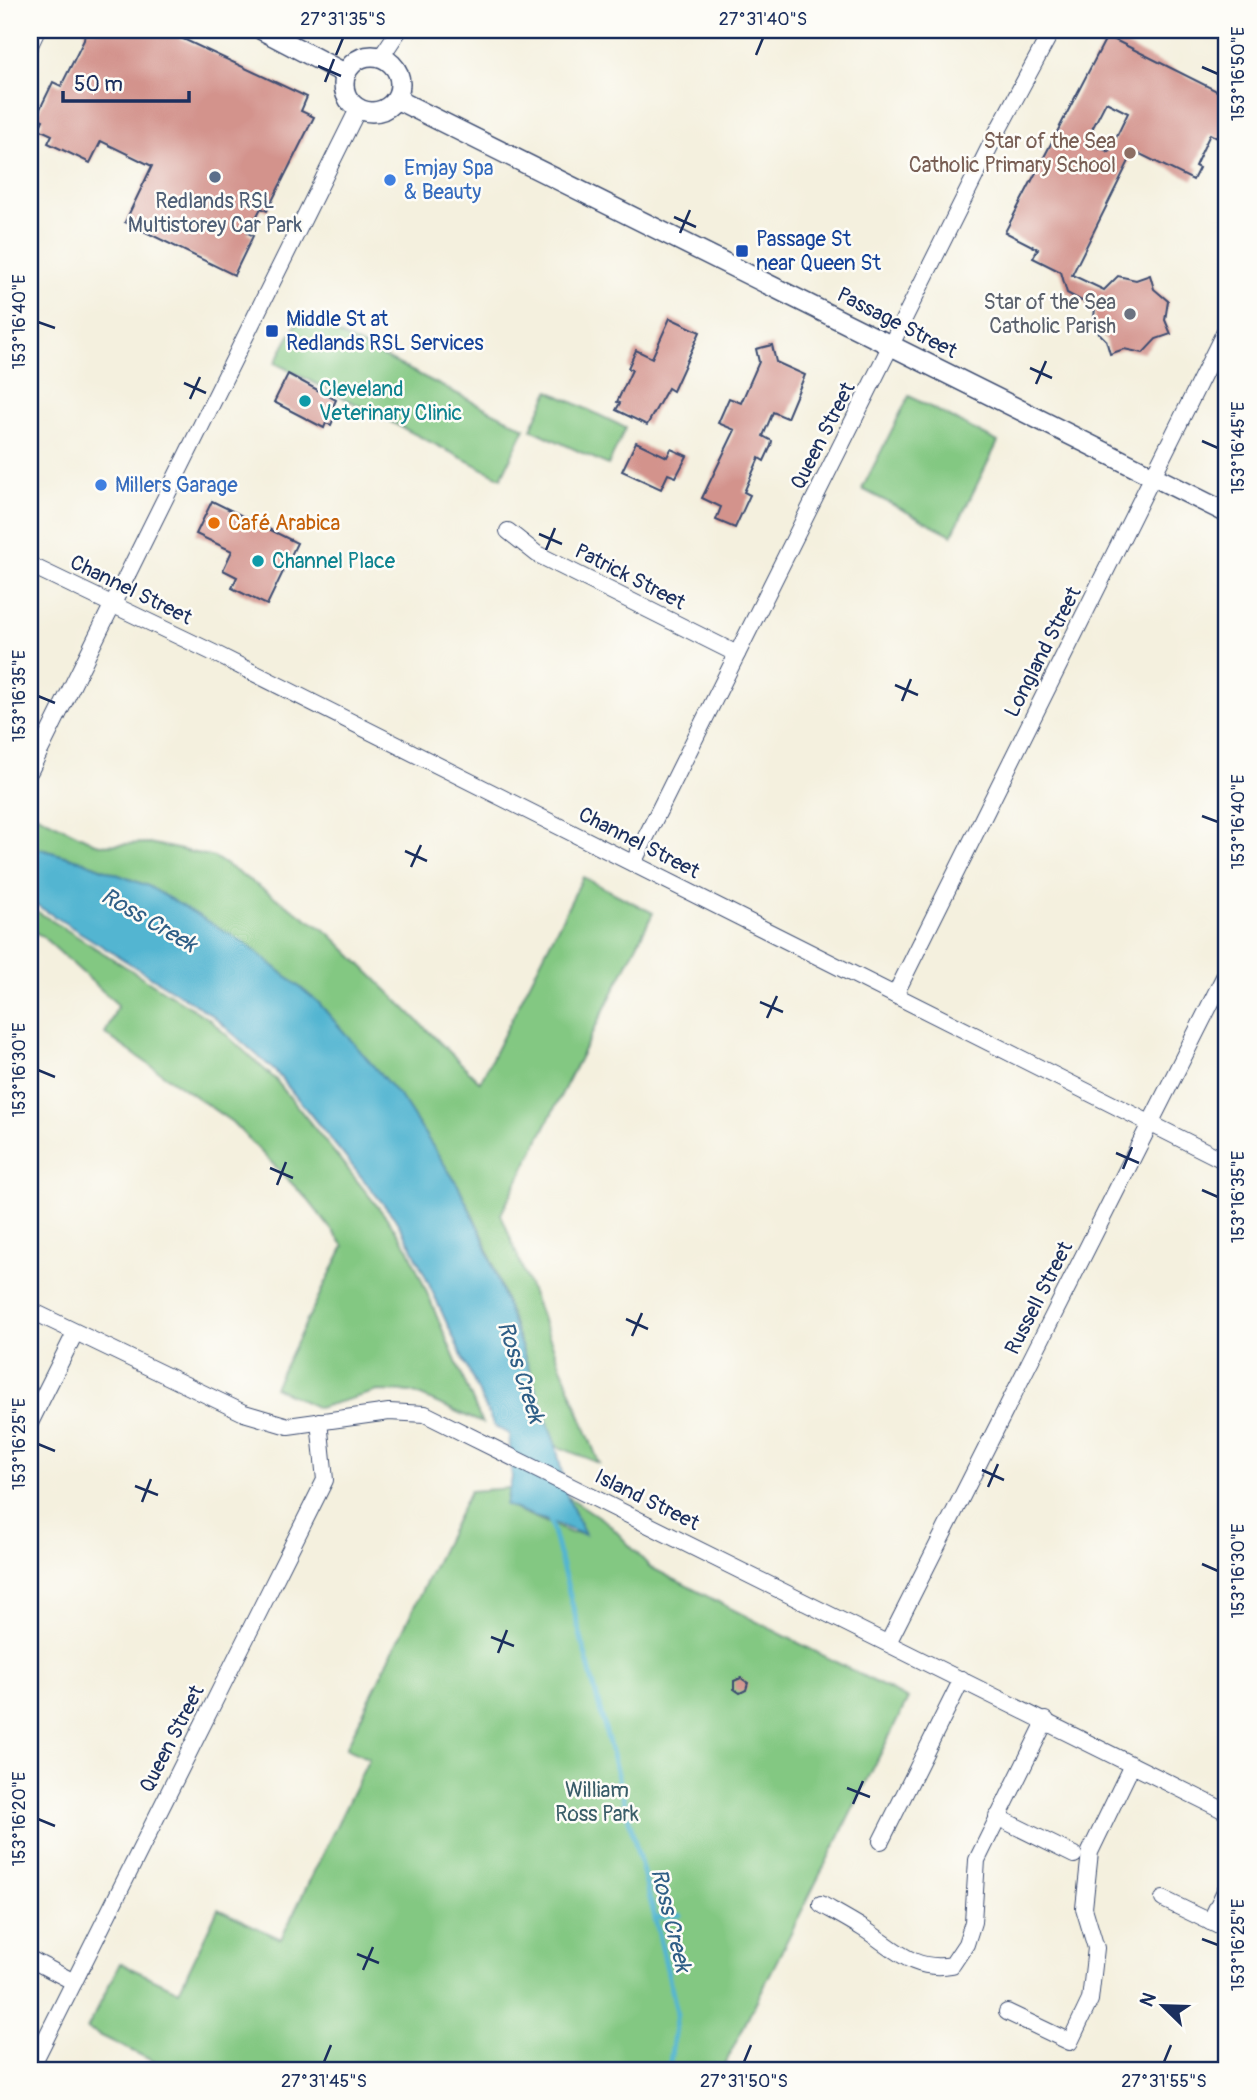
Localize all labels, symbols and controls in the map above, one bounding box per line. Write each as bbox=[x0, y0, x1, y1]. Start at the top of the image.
text: 27°31'35"S bbox=[300, 8, 386, 31]
text: 27°31'40"S bbox=[719, 8, 807, 31]
text: 153°16'50"E bbox=[1227, 27, 1250, 121]
scale bar bbox=[63, 60, 189, 104]
text: 50 m bbox=[74, 71, 123, 98]
place label: Star of the Sea Catholic Primary School bbox=[909, 128, 1116, 179]
marker: Star of the Sea Catholic Primary School bbox=[1122, 145, 1138, 161]
place label: Emjay Spa & Beauty bbox=[404, 155, 494, 206]
marker: Redlands RSL Multistorey Car Park bbox=[207, 169, 223, 185]
marker: Emjay Spa & Beauty bbox=[382, 172, 398, 188]
place label: Redlands RSL Multistorey Car Park bbox=[128, 188, 302, 239]
place label: Passage St near Queen St bbox=[756, 226, 881, 277]
marker: Passage St near Queen St bbox=[734, 243, 750, 259]
text: 153°16'40"E bbox=[8, 274, 31, 370]
street label: Passage Street bbox=[832, 281, 962, 365]
place label: Star of the Sea Catholic Parish bbox=[984, 289, 1116, 340]
place label: Middle St at Redlands RSL Services bbox=[286, 306, 484, 357]
marker: Star of the Sea Catholic Parish bbox=[1122, 306, 1138, 322]
marker: Middle St at Redlands RSL Services bbox=[264, 323, 280, 339]
place label: Cleveland Veterinary Clinic bbox=[319, 376, 462, 427]
street label: Queen Street bbox=[784, 377, 862, 494]
marker: Cleveland Veterinary Clinic bbox=[297, 393, 313, 409]
text: 153°16'45"E bbox=[1227, 402, 1250, 494]
place label: Millers Garage bbox=[115, 472, 238, 499]
marker: Millers Garage bbox=[93, 477, 109, 493]
place label: Café Arabica bbox=[228, 510, 340, 537]
marker: Café Arabica bbox=[206, 515, 222, 531]
street label: Patrick Street bbox=[570, 538, 690, 617]
place label: Channel Place bbox=[272, 548, 396, 575]
street label: Channel Street bbox=[66, 549, 197, 631]
marker: Channel Place bbox=[250, 553, 266, 569]
street label: Longland Street bbox=[998, 582, 1088, 722]
text: 153°16'35"E bbox=[8, 650, 31, 742]
text: 153°16'40"E bbox=[1227, 774, 1250, 870]
street label: Channel Street bbox=[574, 801, 705, 885]
water label: Ross Creek bbox=[96, 881, 204, 960]
text: 153°16'30"E bbox=[8, 1023, 31, 1117]
text: 153°16'35"E bbox=[1227, 1151, 1250, 1243]
street label: Russell Street bbox=[999, 1236, 1079, 1359]
water label: Ross Creek bbox=[491, 1317, 552, 1429]
text: 153°16'25"E bbox=[8, 1398, 31, 1490]
street label: Island Street bbox=[590, 1463, 704, 1537]
text: 153°16'30"E bbox=[1227, 1524, 1250, 1618]
street label: Queen Street bbox=[133, 1680, 211, 1797]
text: 153°16'20"E bbox=[8, 1772, 31, 1866]
park label: William Ross Park bbox=[555, 1777, 639, 1828]
water label: Ross Creek bbox=[644, 1865, 698, 1977]
text: 153°16'25"E bbox=[1227, 1899, 1250, 1991]
north arrow bbox=[1128, 1970, 1198, 2040]
text: N bbox=[1135, 1989, 1162, 2010]
text: 27°31'45"S bbox=[281, 2070, 367, 2093]
text: 27°31'50"S bbox=[700, 2070, 788, 2093]
text: 27°31'55"S bbox=[1121, 2070, 1207, 2093]

